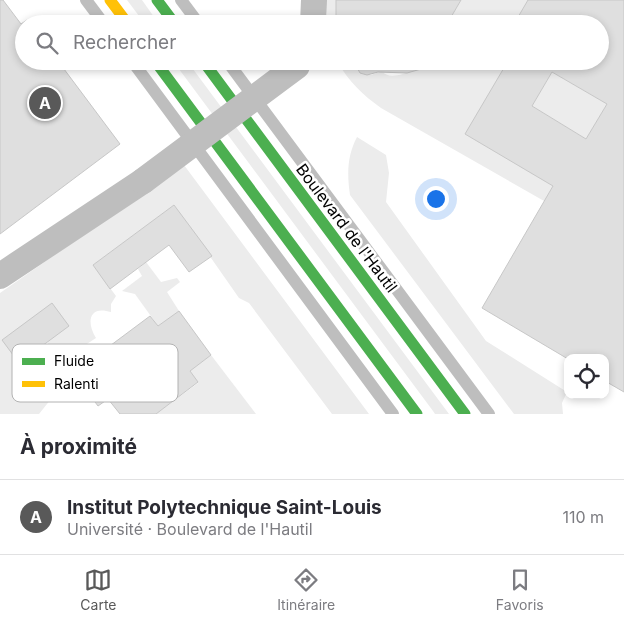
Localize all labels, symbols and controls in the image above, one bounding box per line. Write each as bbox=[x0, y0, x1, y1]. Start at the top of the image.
search box bbox=[15, 15, 609, 70]
icon: search bbox=[33, 29, 61, 57]
text: Rechercher bbox=[73, 31, 176, 54]
pin: A bbox=[29, 84, 61, 122]
street label: Boulevard de l'Hautil bbox=[292, 160, 402, 296]
your location bbox=[423, 186, 449, 212]
legend bbox=[12, 344, 178, 402]
text: Fluide bbox=[54, 352, 94, 369]
map controls bbox=[564, 354, 609, 399]
button: locate bbox=[564, 354, 609, 399]
text: Ralenti bbox=[54, 375, 99, 392]
text: À proximité bbox=[20, 434, 137, 459]
text: Institut Polytechnique Saint-Louis bbox=[67, 496, 382, 519]
text: A bbox=[30, 507, 42, 527]
text: 110 m bbox=[562, 507, 604, 527]
text: Université · Boulevard de l'Hautil bbox=[67, 519, 313, 539]
tab: Carte bbox=[80, 566, 117, 613]
tab: Itinéraire bbox=[277, 566, 335, 613]
tab: Favoris bbox=[496, 566, 544, 613]

